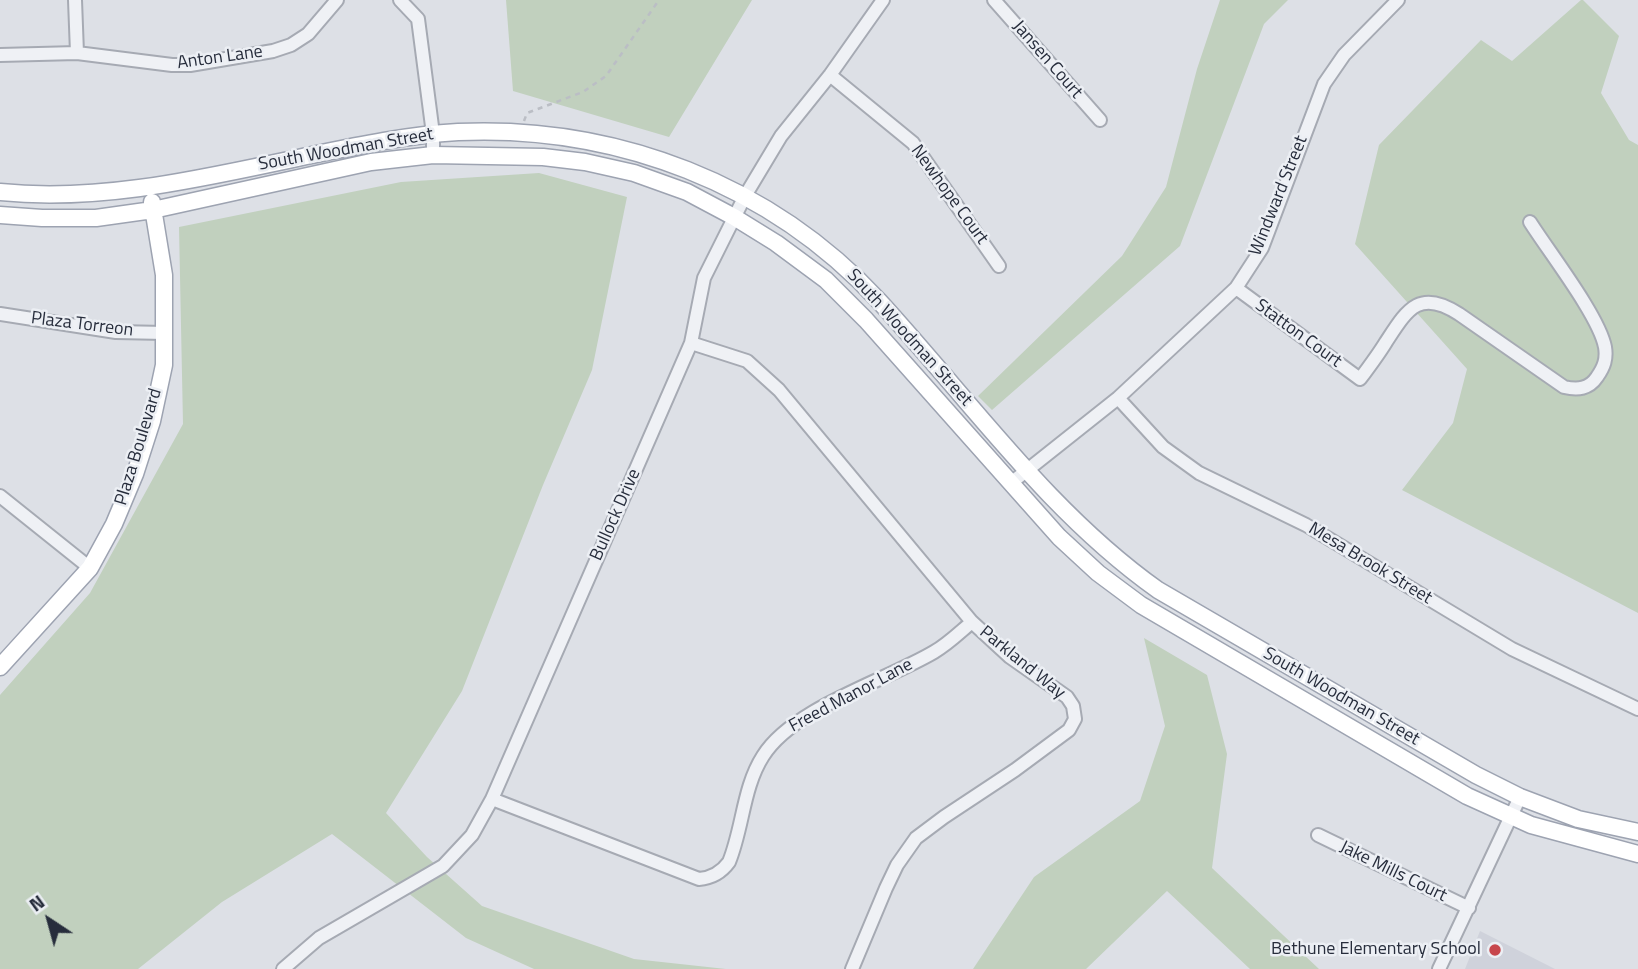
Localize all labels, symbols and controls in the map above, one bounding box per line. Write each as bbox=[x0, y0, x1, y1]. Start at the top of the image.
street label: Jansen Court bbox=[1007, 17, 1087, 103]
street label: Anton Lane bbox=[176, 41, 264, 75]
street label: South Woodman Street bbox=[257, 124, 435, 176]
street label: Windward Street bbox=[1245, 133, 1313, 259]
street label: Newhope Court bbox=[906, 141, 992, 249]
street label: South Woodman Street bbox=[842, 265, 976, 411]
street label: Statton Court bbox=[1250, 295, 1346, 373]
street label: Plaza Torreon bbox=[30, 308, 134, 342]
street label: Plaza Boulevard bbox=[111, 386, 167, 508]
street label: Bullock Drive bbox=[586, 466, 646, 564]
street label: Mesa Brook Street bbox=[1304, 519, 1436, 609]
street label: Parkland Way bbox=[975, 622, 1069, 704]
street label: South Woodman Street bbox=[1259, 643, 1423, 751]
street label: Freed Manor Lane bbox=[786, 654, 916, 738]
street label: Jake Mills Court bbox=[1336, 837, 1450, 907]
north arrow bbox=[14, 885, 84, 955]
text: N bbox=[23, 887, 50, 918]
place label: Bethune Elementary School bbox=[1271, 939, 1481, 961]
marker: Bethune Elementary School bbox=[1487, 942, 1503, 958]

